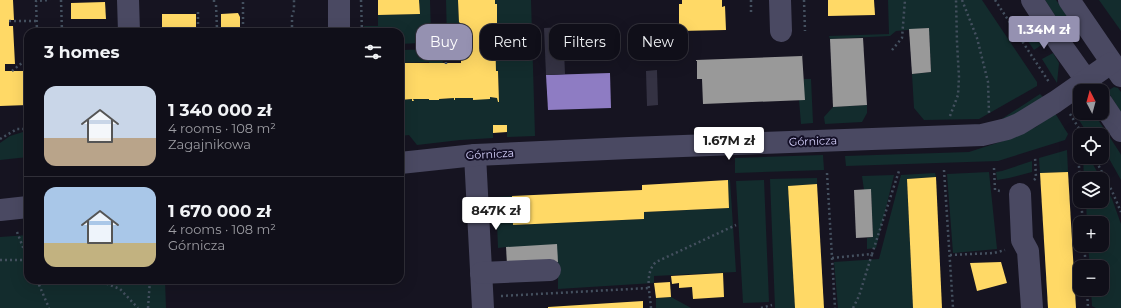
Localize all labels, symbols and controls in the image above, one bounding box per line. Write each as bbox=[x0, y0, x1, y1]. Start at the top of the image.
pin: 1.34M zł bbox=[1003, 16, 1085, 50]
text: 1.34M zł bbox=[1018, 21, 1070, 37]
chip: Buy bbox=[416, 24, 472, 60]
chip: Rent bbox=[480, 24, 541, 60]
chip: Filters bbox=[549, 24, 620, 60]
chip: New bbox=[628, 24, 688, 60]
icon: filters bbox=[362, 41, 384, 63]
text: 3 homes bbox=[44, 42, 119, 62]
north arrow bbox=[1073, 84, 1109, 120]
map controls bbox=[1073, 84, 1109, 296]
text: 1 340 000 zł bbox=[168, 100, 272, 120]
icon: home bbox=[76, 102, 124, 150]
text: 4 rooms · 108 m² bbox=[168, 120, 276, 136]
pin: 1.67M zł bbox=[688, 127, 770, 161]
button: locate bbox=[1073, 128, 1109, 164]
text: 1.67M zł bbox=[703, 132, 755, 148]
street label: Górnicza bbox=[789, 133, 837, 149]
text: Zagajnikowa bbox=[168, 136, 251, 152]
street label: Górnicza bbox=[465, 146, 515, 162]
button: layers bbox=[1073, 172, 1109, 208]
pin: 847K zł bbox=[459, 197, 533, 231]
text: 1 670 000 zł bbox=[168, 201, 271, 221]
text: 847K zł bbox=[471, 202, 521, 218]
icon: home bbox=[76, 203, 124, 251]
button: + bbox=[1073, 216, 1109, 252]
text: 4 rooms · 108 m² bbox=[168, 221, 276, 237]
text: Górnicza bbox=[168, 237, 225, 253]
button: − bbox=[1073, 260, 1109, 296]

